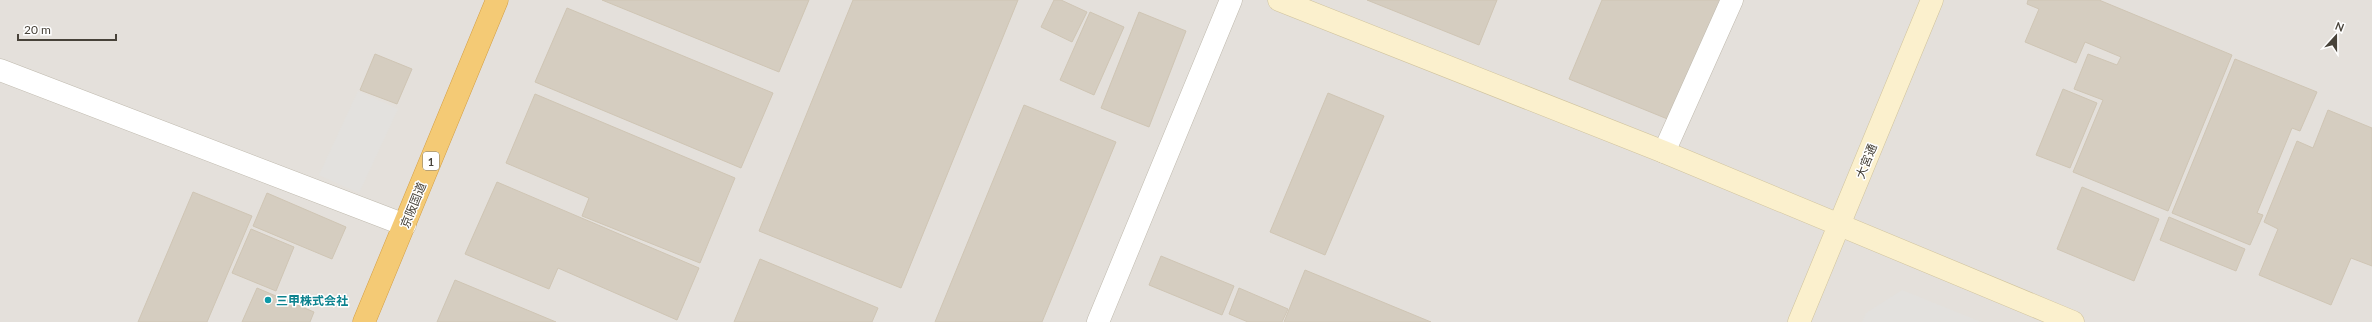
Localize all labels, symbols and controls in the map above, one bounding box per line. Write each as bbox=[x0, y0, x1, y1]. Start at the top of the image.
scale bar bbox=[18, 16, 116, 42]
north arrow bbox=[2316, 16, 2356, 56]
text: N bbox=[2333, 19, 2346, 34]
text: 20 m bbox=[24, 22, 51, 37]
street label: 大宮通 bbox=[1852, 141, 1880, 181]
road number: 1 bbox=[423, 152, 439, 170]
street label: 京阪国道 bbox=[397, 180, 429, 230]
place label: 三甲株式会社 bbox=[276, 293, 348, 308]
marker: 三甲株式会社 bbox=[263, 295, 273, 305]

